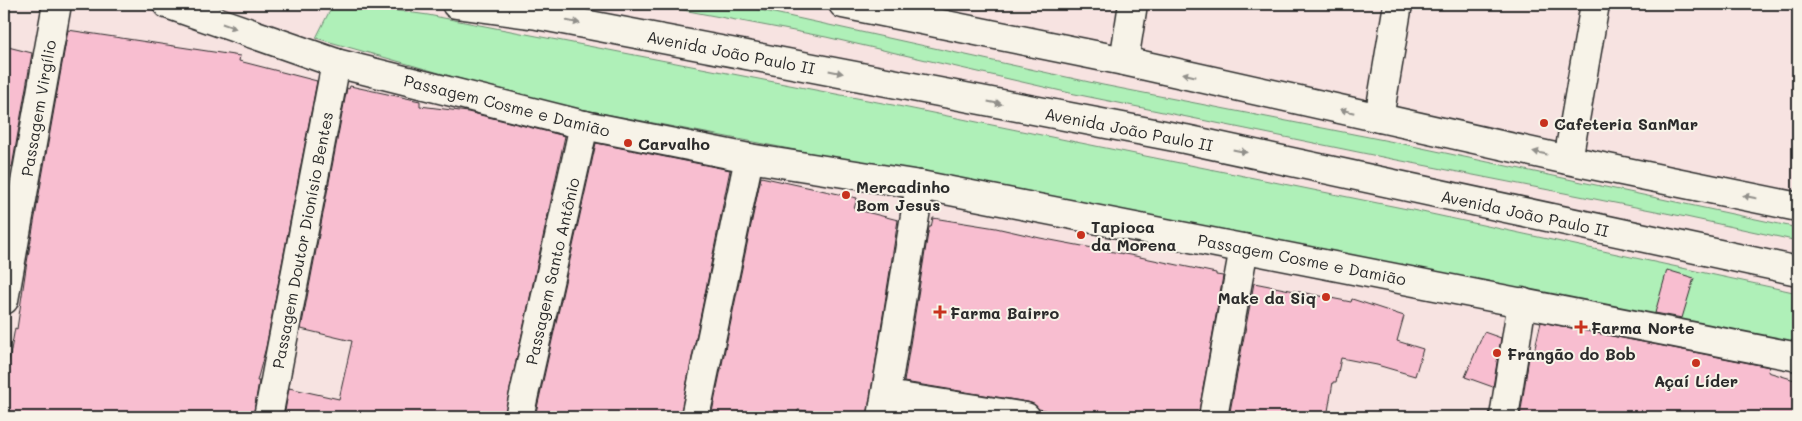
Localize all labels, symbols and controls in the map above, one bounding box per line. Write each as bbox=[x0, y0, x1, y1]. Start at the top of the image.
one-way arrow bbox=[565, 18, 580, 26]
one-way arrow bbox=[222, 23, 237, 30]
street label: Avenida João Paulo II bbox=[645, 25, 817, 79]
street label: Passagem Virgílio bbox=[16, 38, 60, 178]
street label: Passagem Cosme e Damião bbox=[402, 69, 612, 141]
one-way arrow bbox=[828, 69, 844, 77]
one-way arrow bbox=[1181, 71, 1196, 79]
one-way arrow bbox=[988, 99, 1003, 107]
street label: Avenida João Paulo II bbox=[1043, 102, 1215, 156]
one-way arrow bbox=[1340, 107, 1355, 115]
street label: Passagem Doutor Dionísio Bentes bbox=[267, 110, 337, 370]
place label: Cafeteria SanMar bbox=[1554, 113, 1698, 134]
marker: Cafeteria SanMar bbox=[1538, 117, 1550, 129]
place label: Carvalho bbox=[638, 133, 710, 154]
marker: Carvalho bbox=[622, 137, 634, 149]
one-way arrow bbox=[1233, 147, 1248, 155]
one-way arrow bbox=[1532, 149, 1548, 157]
street label: Passagem Santo Antônio bbox=[520, 175, 584, 367]
place label: Mercadinho Bom Jesus bbox=[856, 176, 950, 215]
street label: Avenida João Paulo II bbox=[1439, 185, 1611, 241]
marker: Mercadinho Bom Jesus bbox=[840, 189, 852, 201]
one-way arrow bbox=[1743, 193, 1758, 201]
place label: Tapioca da Morena bbox=[1091, 216, 1176, 255]
street label: Passagem Cosme e Damião bbox=[1196, 228, 1408, 290]
marker: Tapioca da Morena bbox=[1075, 229, 1087, 241]
place label: Make da Siq bbox=[1218, 287, 1316, 308]
marker: Make da Siq bbox=[1320, 291, 1332, 303]
place label: Farma Bairro bbox=[950, 302, 1059, 323]
marker: Farma Bairro bbox=[934, 306, 946, 318]
place label: Farma Norte bbox=[1591, 317, 1695, 338]
marker: Farma Norte bbox=[1575, 321, 1587, 333]
place label: Frangão do Bob bbox=[1507, 343, 1636, 364]
marker: Frangão do Bob bbox=[1491, 347, 1503, 359]
marker: Açaí Líder bbox=[1690, 357, 1702, 369]
place label: Açaí Líder bbox=[1654, 370, 1738, 391]

